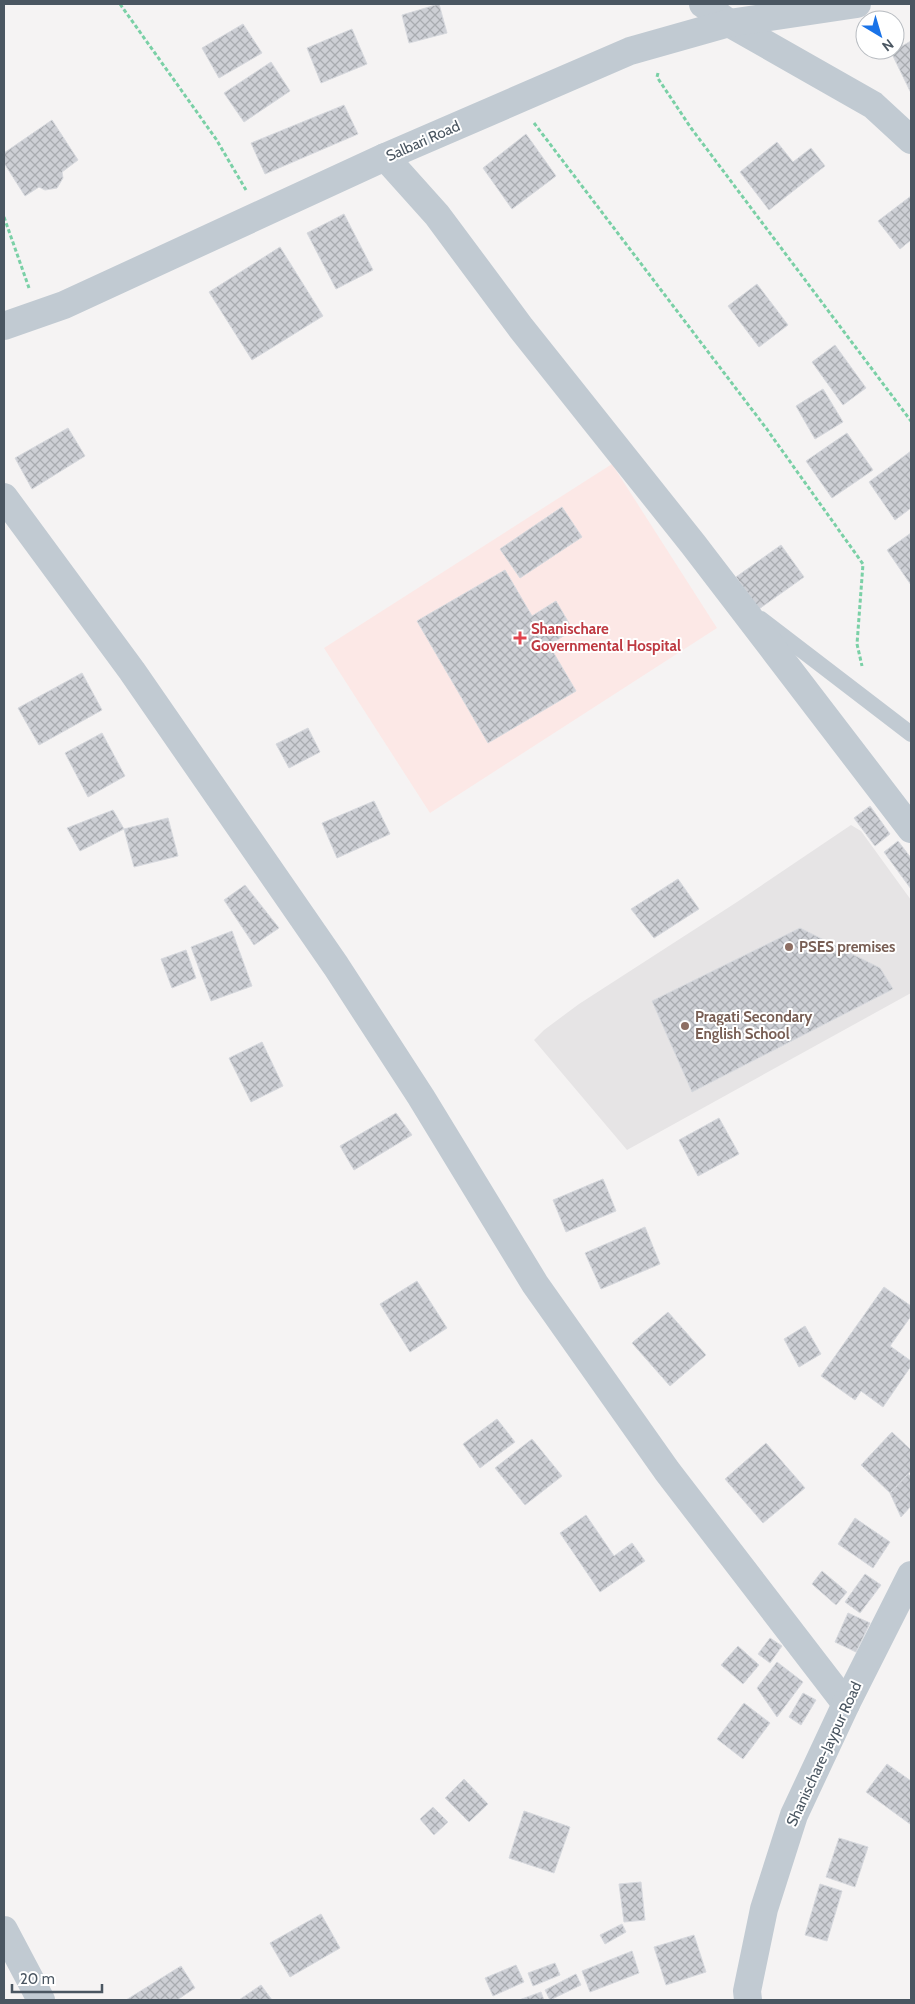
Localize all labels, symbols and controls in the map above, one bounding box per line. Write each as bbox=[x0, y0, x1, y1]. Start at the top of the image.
north arrow bbox=[855, 10, 905, 60]
text: N bbox=[879, 35, 897, 55]
street label: Salbari Road bbox=[383, 117, 463, 165]
place label: Shanischare Governmental Hospital bbox=[531, 620, 681, 655]
marker: Shanischare Governmental Hospital bbox=[513, 631, 527, 645]
place label: PSES premises bbox=[799, 938, 895, 956]
marker: PSES premises bbox=[783, 941, 795, 953]
place label: Pragati Secondary English School bbox=[695, 1008, 813, 1043]
marker: Pragati Secondary English School bbox=[679, 1020, 691, 1032]
street label: Shanischare-Jaypur Road bbox=[783, 1679, 865, 1829]
scale bar bbox=[12, 1962, 102, 1994]
text: 20 m bbox=[20, 1970, 55, 1988]

